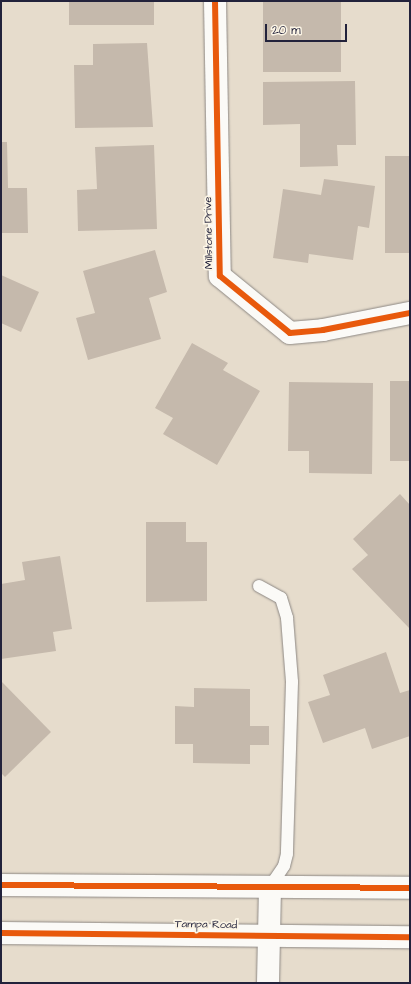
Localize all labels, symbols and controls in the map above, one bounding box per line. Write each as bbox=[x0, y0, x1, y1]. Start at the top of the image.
scale bar bbox=[267, 16, 349, 42]
text: 20 m bbox=[272, 22, 301, 39]
street label: Millstone Drive bbox=[202, 197, 216, 269]
street label: Tampa Road bbox=[175, 918, 237, 932]

